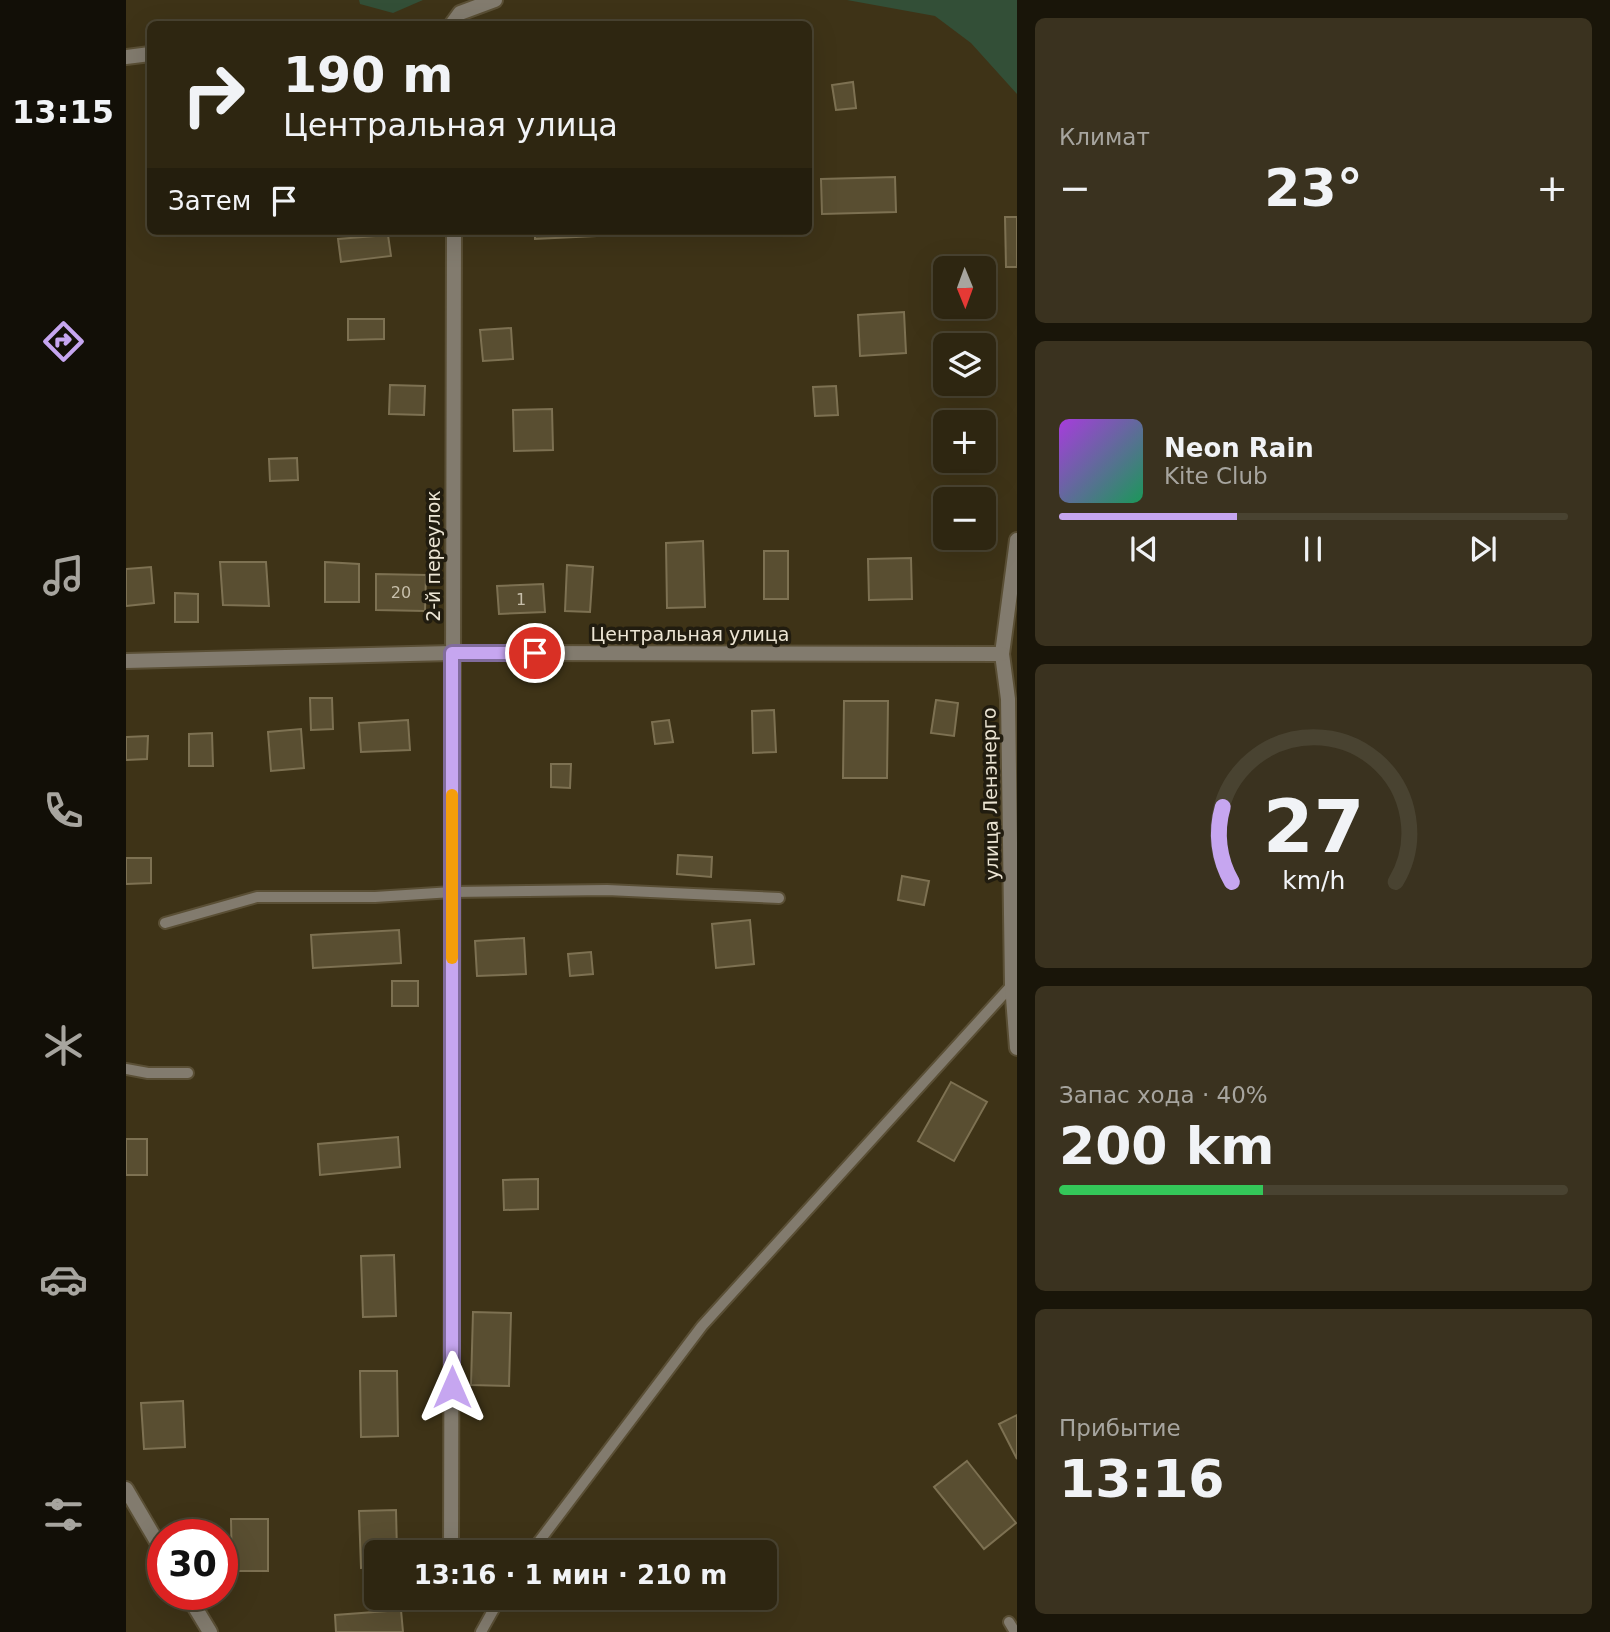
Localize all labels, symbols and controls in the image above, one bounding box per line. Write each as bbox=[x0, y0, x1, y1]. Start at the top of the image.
text: 190 m bbox=[283, 47, 453, 104]
icon: right bbox=[168, 49, 259, 140]
text: 13:15 bbox=[12, 93, 114, 131]
text: Центральная улица bbox=[283, 106, 618, 144]
text: Климат bbox=[1059, 124, 1150, 150]
text: 23° bbox=[1264, 158, 1363, 218]
text: − bbox=[1059, 166, 1091, 210]
text: + bbox=[1536, 166, 1568, 210]
icon: arrive bbox=[265, 182, 303, 220]
text: Затем bbox=[168, 186, 251, 216]
north arrow bbox=[933, 256, 996, 318]
map controls bbox=[933, 256, 996, 550]
icon: directions bbox=[39, 317, 88, 366]
button: layers bbox=[933, 333, 996, 396]
button: + bbox=[933, 410, 996, 473]
text: Neon Rain bbox=[1164, 433, 1314, 463]
text: Kite Club bbox=[1164, 463, 1268, 489]
button: − bbox=[933, 487, 996, 550]
street label: 2-й переулок bbox=[422, 490, 444, 622]
icon: previous bbox=[1125, 530, 1163, 568]
icon: pause bbox=[1294, 530, 1332, 568]
icon: next bbox=[1464, 530, 1502, 568]
icon: music bbox=[39, 551, 88, 600]
house number: 20 bbox=[391, 583, 411, 602]
house number: 1 bbox=[516, 590, 526, 609]
pin bbox=[505, 623, 565, 683]
street label: Центральная улица bbox=[591, 623, 789, 645]
icon: arrive bbox=[516, 634, 554, 672]
street label: улица Ленэнерго bbox=[977, 707, 1003, 881]
text: 27 bbox=[1263, 784, 1364, 869]
icon: phone bbox=[39, 786, 88, 835]
text: km/h bbox=[1282, 866, 1345, 895]
icon: climate bbox=[39, 1021, 88, 1070]
text: Запас хода · 40% bbox=[1059, 1082, 1268, 1108]
text: 200 km bbox=[1059, 1116, 1274, 1176]
icon: car bbox=[39, 1255, 88, 1304]
position arrow bbox=[415, 1350, 489, 1424]
text: Прибытие bbox=[1059, 1415, 1181, 1441]
text: 13:16 bbox=[1059, 1449, 1225, 1509]
icon: filters bbox=[39, 1490, 88, 1539]
speed limit sign: 30 bbox=[147, 1519, 238, 1610]
text: 13:16 · 1 мин · 210 m bbox=[414, 1560, 727, 1590]

